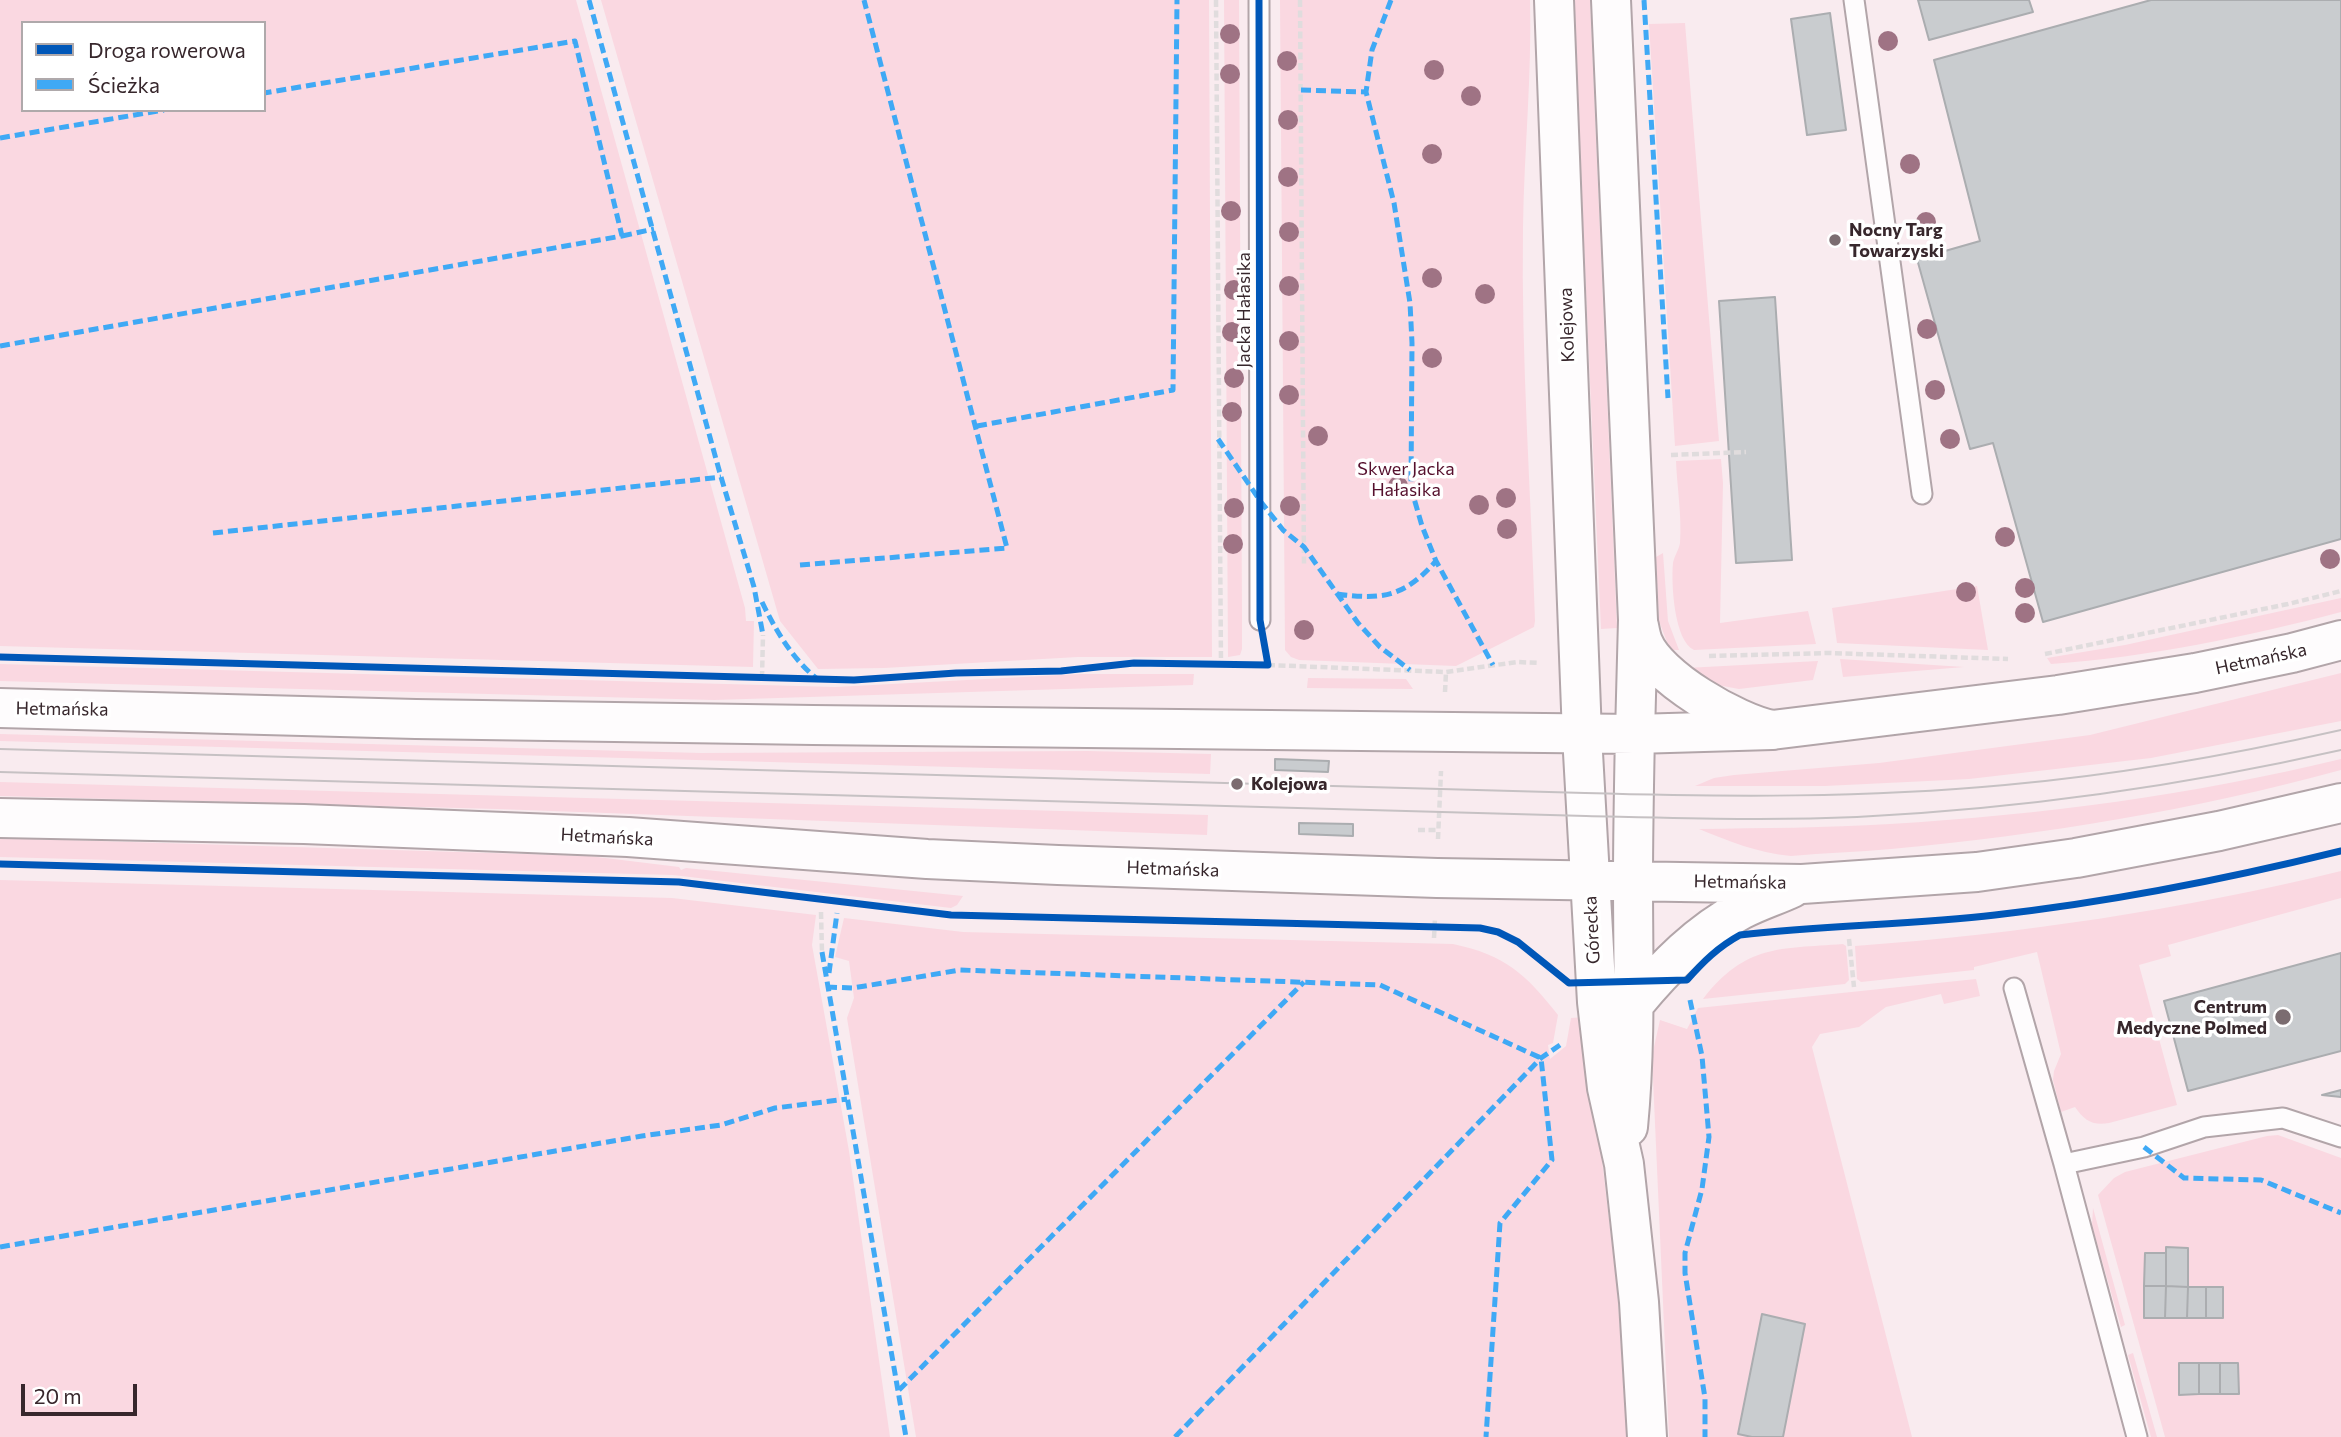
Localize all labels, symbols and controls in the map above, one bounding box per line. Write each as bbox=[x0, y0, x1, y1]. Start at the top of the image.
legend bbox=[21, 21, 266, 112]
text: Droga rowerowa bbox=[88, 37, 246, 62]
text: Ścieżka bbox=[88, 72, 160, 97]
place label: Nocny Targ Towarzyski bbox=[1849, 219, 1944, 262]
marker: Nocny Targ Towarzyski bbox=[1827, 232, 1843, 248]
street label: Jacka Hałasika bbox=[1233, 252, 1255, 368]
street label: Kolejowa bbox=[1555, 287, 1579, 363]
park label: Skwer Jacka Hałasika bbox=[1357, 458, 1455, 500]
street label: Hetmańska bbox=[2213, 639, 2309, 679]
street label: Hetmańska bbox=[15, 697, 109, 721]
place label: Kolejowa bbox=[1251, 773, 1328, 795]
marker: Kolejowa bbox=[1229, 776, 1245, 792]
street label: Hetmańska bbox=[560, 824, 654, 850]
street label: Hetmańska bbox=[1126, 857, 1220, 881]
street label: Hetmańska bbox=[1693, 870, 1787, 894]
street label: Górecka bbox=[1579, 895, 1605, 965]
place label: Centrum Medyczne Polmed bbox=[2116, 996, 2267, 1038]
marker: Centrum Medyczne Polmed bbox=[2273, 1007, 2293, 1027]
scale bar bbox=[24, 1370, 140, 1414]
text: 20 m bbox=[34, 1383, 82, 1408]

